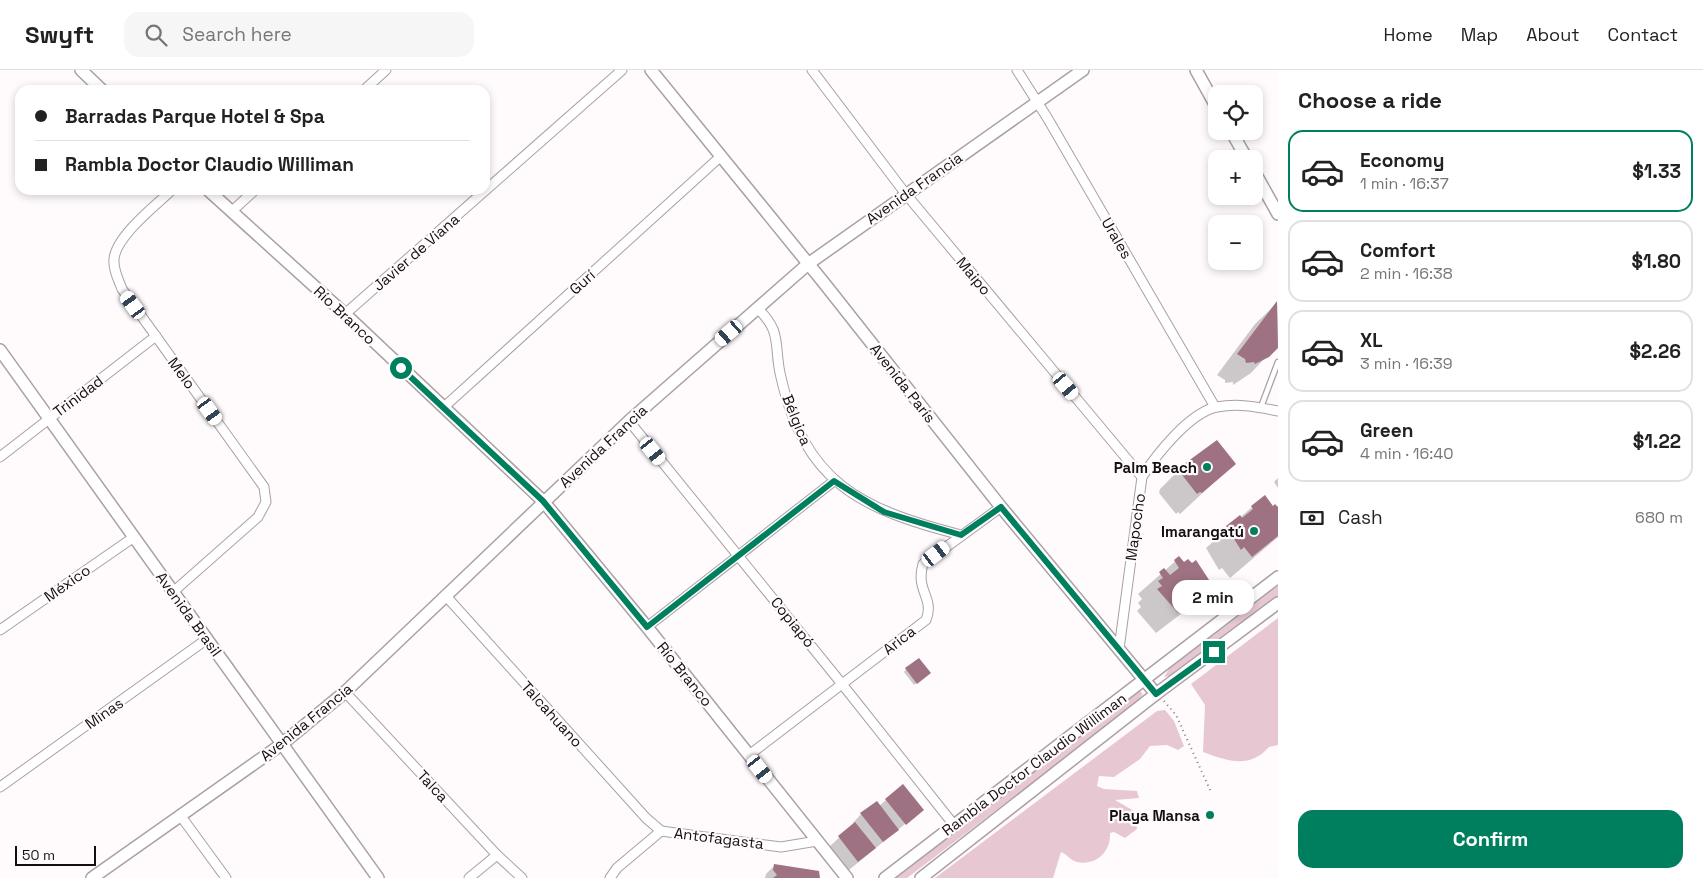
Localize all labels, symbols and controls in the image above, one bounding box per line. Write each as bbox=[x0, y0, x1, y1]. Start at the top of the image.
search box bbox=[124, 12, 474, 57]
text: Swyft bbox=[25, 19, 94, 50]
icon: search bbox=[142, 21, 170, 49]
text: Search here bbox=[182, 22, 292, 47]
text: Home bbox=[1384, 23, 1433, 46]
text: Map bbox=[1461, 23, 1498, 46]
text: About bbox=[1526, 23, 1580, 46]
text: Contact bbox=[1608, 23, 1678, 46]
map controls bbox=[1208, 85, 1263, 270]
button: locate bbox=[1208, 85, 1263, 140]
text: Choose a ride bbox=[1298, 86, 1442, 114]
text: Barradas Parque Hotel & Spa bbox=[65, 104, 325, 129]
street label: Avenida Francia bbox=[862, 147, 966, 228]
text: Economy bbox=[1360, 148, 1444, 173]
icon: car bbox=[1300, 149, 1345, 194]
button: + bbox=[1208, 150, 1263, 205]
text: Rambla Doctor Claudio Williman bbox=[65, 152, 354, 177]
text: $1.33 bbox=[1632, 159, 1681, 184]
text: 1 min · 16:37 bbox=[1360, 173, 1449, 194]
street label: Javier de Viana bbox=[369, 209, 463, 295]
street label: Urales bbox=[1098, 214, 1136, 262]
button: − bbox=[1208, 215, 1263, 270]
text: Comfort bbox=[1360, 238, 1436, 263]
icon: car bbox=[1300, 239, 1345, 284]
text: $1.80 bbox=[1632, 249, 1681, 274]
street label: Maipo bbox=[953, 253, 995, 299]
text: 2 min · 16:38 bbox=[1360, 263, 1453, 284]
street label: Gurí bbox=[565, 265, 599, 299]
street label: Río Branco bbox=[310, 282, 380, 348]
car bbox=[118, 288, 147, 322]
car bbox=[712, 317, 745, 349]
text: XL bbox=[1360, 328, 1383, 353]
icon: car bbox=[1300, 329, 1345, 374]
street label: Avenida París bbox=[866, 339, 940, 427]
text: $2.26 bbox=[1630, 339, 1681, 364]
street label: Melo bbox=[164, 353, 200, 393]
text: 3 min · 16:39 bbox=[1360, 353, 1452, 374]
route start bbox=[390, 357, 412, 379]
car bbox=[1050, 370, 1081, 402]
street label: Trinidad bbox=[49, 371, 107, 421]
street label: Bélgica bbox=[778, 392, 816, 449]
car bbox=[195, 394, 224, 428]
street label: Avenida Francia bbox=[555, 400, 651, 492]
text: Green bbox=[1360, 418, 1413, 443]
icon: car bbox=[1300, 419, 1345, 464]
text: $1.22 bbox=[1633, 429, 1681, 454]
car bbox=[637, 435, 668, 467]
text: 4 min · 16:40 bbox=[1360, 443, 1454, 464]
place label: Palm Beach bbox=[1114, 458, 1197, 477]
marker: Palm Beach bbox=[1201, 461, 1213, 473]
street label: Mapocho bbox=[1121, 492, 1149, 562]
icon: cash bbox=[1298, 504, 1326, 532]
text: Cash bbox=[1338, 505, 1383, 530]
text: 680 m bbox=[1635, 507, 1683, 528]
place label: Imarangatú bbox=[1161, 522, 1244, 541]
marker: Imarangatú bbox=[1248, 525, 1260, 537]
car bbox=[919, 539, 952, 569]
street label: México bbox=[40, 560, 94, 606]
street label: Avenida Brasil bbox=[152, 568, 226, 660]
callout: 2 min bbox=[1173, 580, 1255, 614]
text: 2 min bbox=[1192, 587, 1234, 608]
street label: Copiapó bbox=[767, 593, 819, 651]
street label: Arica bbox=[879, 621, 919, 659]
street label: Río Branco bbox=[653, 638, 717, 710]
route end bbox=[1203, 641, 1225, 663]
street label: Talcahuano bbox=[517, 677, 587, 751]
street label: Avenida Francia bbox=[256, 679, 356, 765]
street label: Rambla Doctor Claudio Williman bbox=[938, 688, 1130, 840]
street label: Minas bbox=[81, 693, 127, 733]
car bbox=[744, 753, 775, 785]
street label: Talca bbox=[413, 766, 453, 806]
place label: Playa Mansa bbox=[1109, 806, 1200, 825]
marker: Playa Mansa bbox=[1204, 809, 1216, 821]
button: Confirm bbox=[1298, 810, 1683, 868]
street label: Antofagasta bbox=[673, 823, 765, 853]
scale bar bbox=[15, 843, 96, 866]
text: 50 m bbox=[22, 846, 55, 864]

